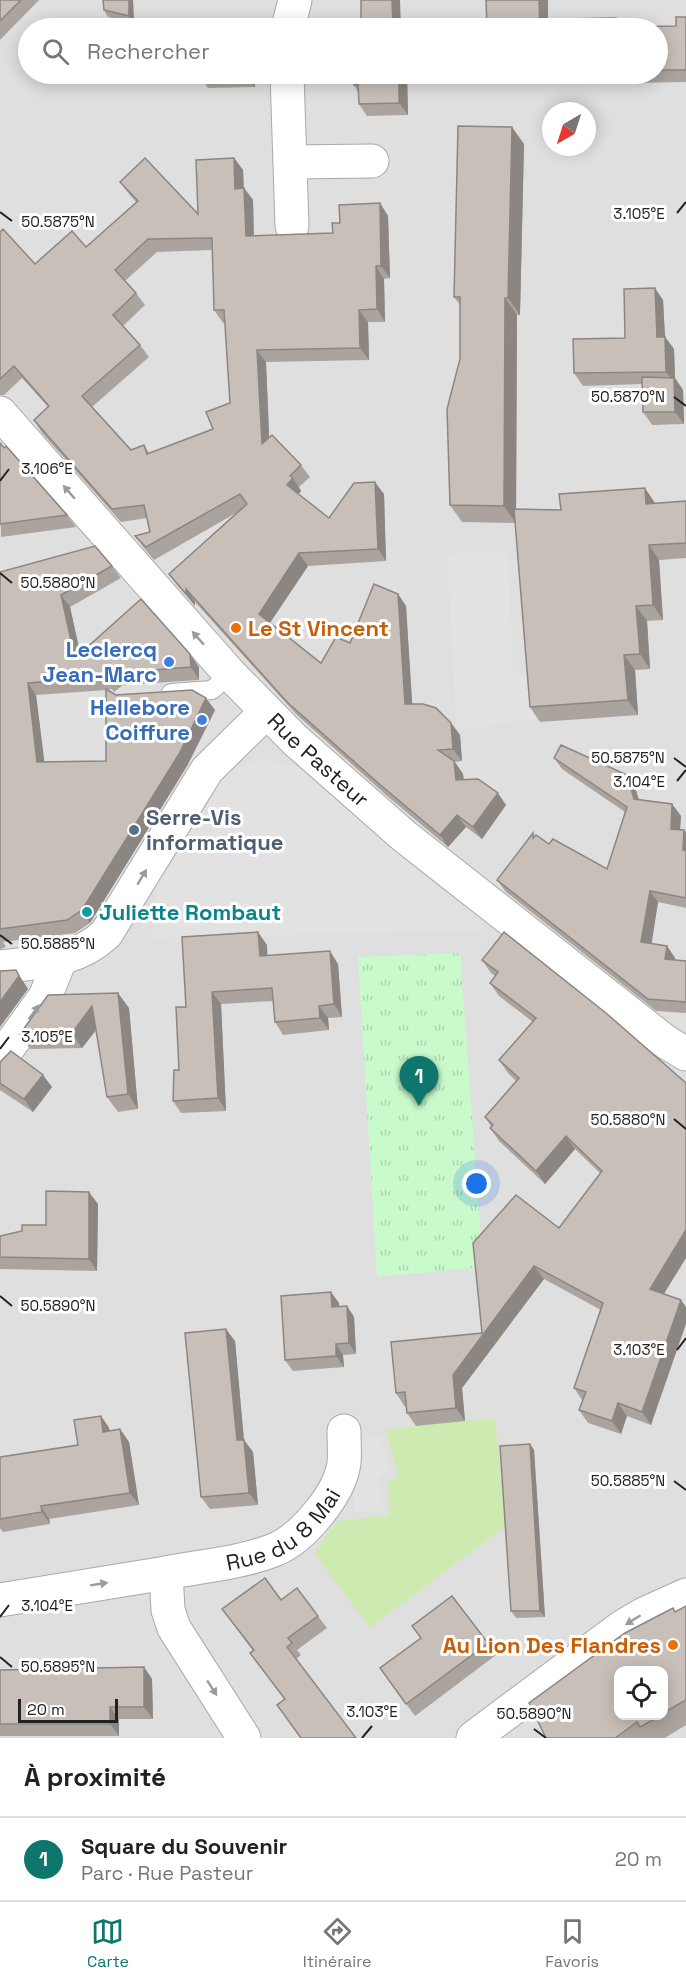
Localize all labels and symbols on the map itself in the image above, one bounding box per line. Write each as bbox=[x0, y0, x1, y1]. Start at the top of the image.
north arrow bbox=[542, 102, 596, 156]
text: 3.105°E bbox=[613, 204, 665, 223]
text: 50.5875°N bbox=[21, 212, 95, 231]
text: 50.5870°N bbox=[591, 387, 665, 406]
text: 3.106°E bbox=[21, 459, 73, 478]
one-way arrow bbox=[63, 485, 76, 500]
text: 50.5880°N bbox=[20, 573, 96, 592]
place label: Le St Vincent bbox=[248, 614, 389, 642]
marker: Le St Vincent bbox=[229, 621, 243, 635]
one-way arrow bbox=[192, 631, 205, 646]
place label: Leclercq Jean-Marc bbox=[43, 635, 157, 688]
marker: Leclercq Jean-Marc bbox=[162, 655, 176, 669]
place label: Hellebore Coiffure bbox=[90, 693, 190, 746]
street label: Rue Pasteur bbox=[262, 706, 375, 813]
marker: Hellebore Coiffure bbox=[195, 713, 209, 727]
text: 50.5875°N bbox=[591, 748, 665, 767]
text: 3.104°E bbox=[613, 772, 665, 791]
place label: Serre-Vis informatique bbox=[146, 803, 283, 856]
marker: Serre-Vis informatique bbox=[127, 823, 141, 837]
one-way arrow bbox=[136, 869, 147, 885]
place label: Juliette Rombaut bbox=[99, 898, 281, 926]
marker: Juliette Rombaut bbox=[80, 905, 94, 919]
text: 50.5885°N bbox=[21, 934, 95, 953]
one-way arrow bbox=[28, 1005, 40, 1020]
text: 3.105°E bbox=[21, 1027, 73, 1046]
pin: 1 bbox=[400, 1056, 438, 1106]
text: 50.5880°N bbox=[590, 1110, 666, 1129]
your location bbox=[462, 1169, 491, 1198]
text: 50.5890°N bbox=[21, 1296, 95, 1315]
text: 3.103°E bbox=[613, 1340, 665, 1359]
text: 50.5885°N bbox=[591, 1471, 665, 1490]
street label: Rue du 8 Mai bbox=[224, 1483, 346, 1577]
one-way arrow bbox=[90, 1579, 109, 1588]
text: 3.104°E bbox=[21, 1596, 73, 1615]
one-way arrow bbox=[625, 1614, 641, 1625]
place label: Au Lion Des Flandres bbox=[443, 1631, 661, 1659]
marker: Au Lion Des Flandres bbox=[666, 1638, 680, 1652]
text: 50.5895°N bbox=[21, 1657, 95, 1676]
one-way arrow bbox=[206, 1680, 217, 1697]
scale bar bbox=[18, 1696, 118, 1724]
text: 3.103°E bbox=[346, 1702, 398, 1721]
text: 50.5890°N bbox=[497, 1704, 571, 1723]

